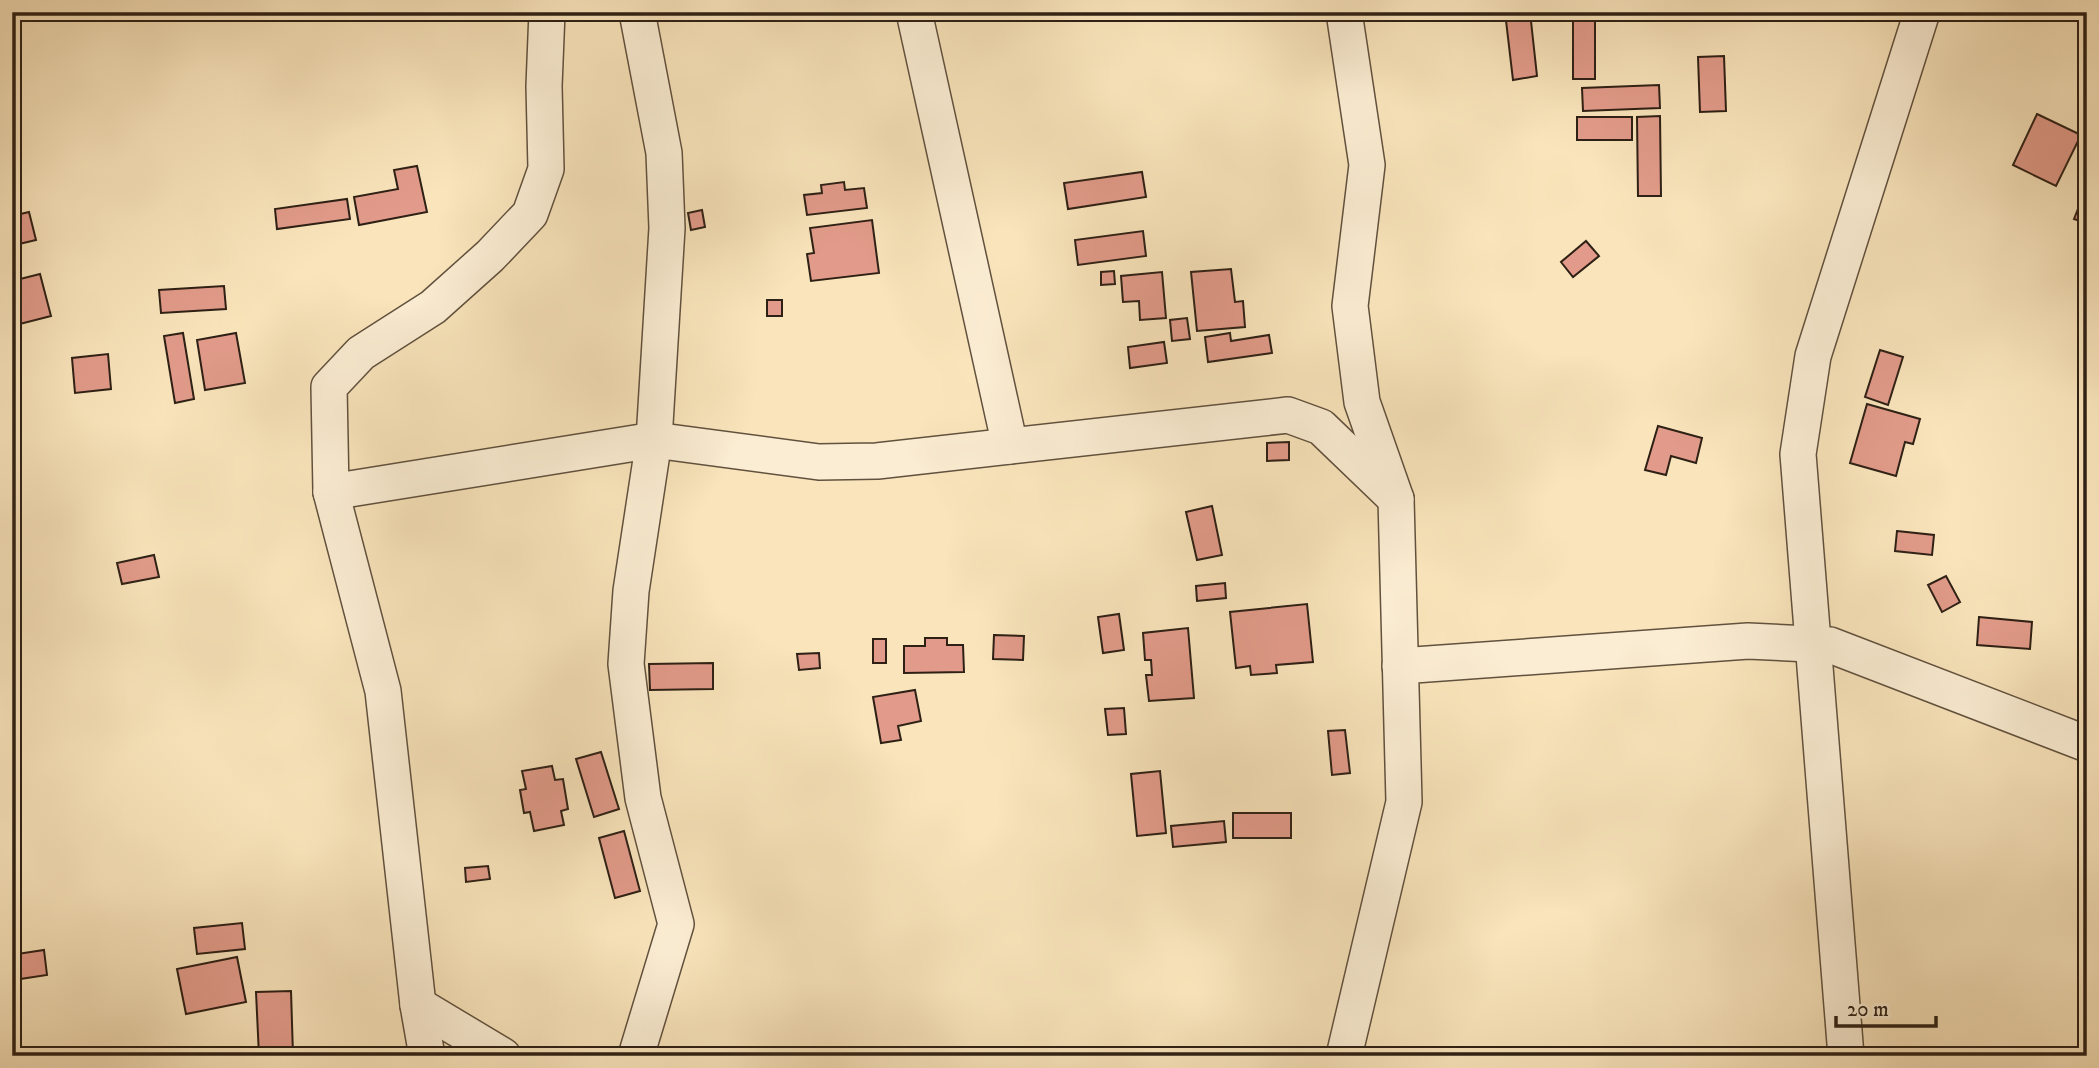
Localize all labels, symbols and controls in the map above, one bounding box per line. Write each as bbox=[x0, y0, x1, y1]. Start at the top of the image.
scale bar bbox=[1836, 984, 1936, 1028]
text: 20 m bbox=[1847, 997, 1889, 1023]

